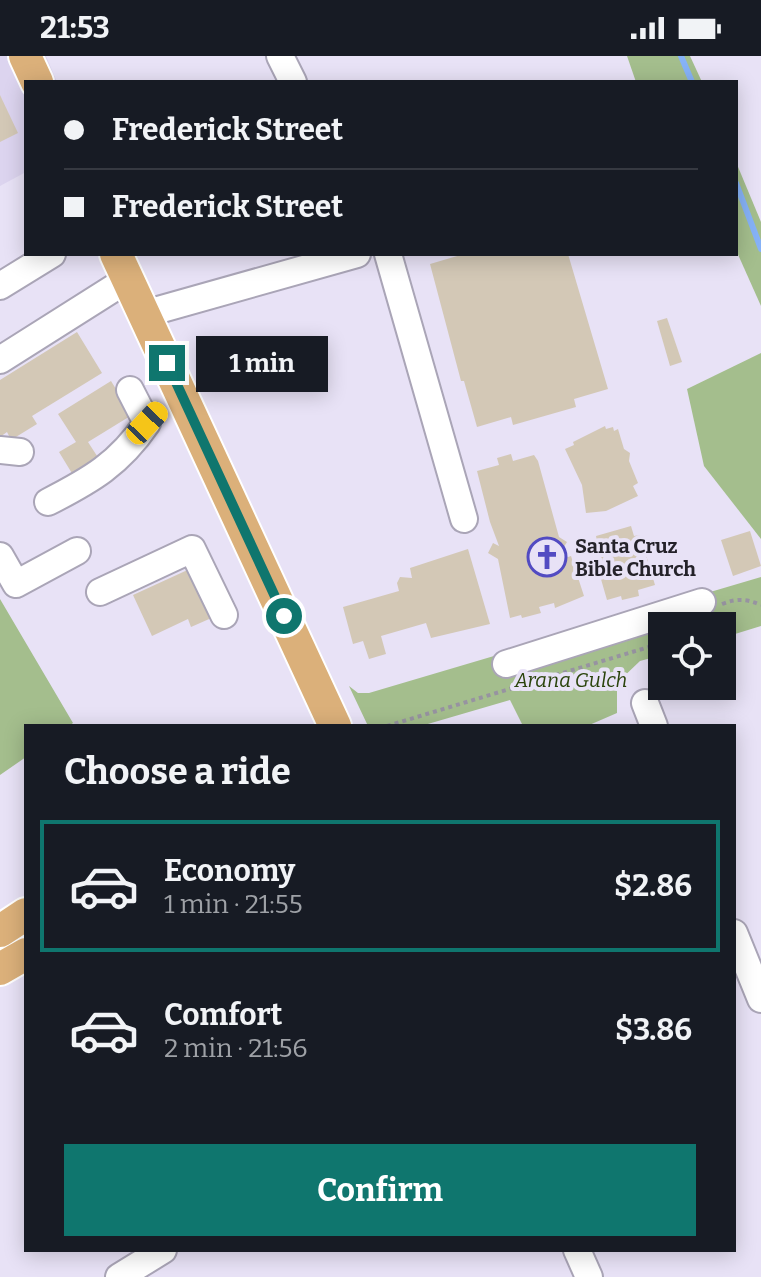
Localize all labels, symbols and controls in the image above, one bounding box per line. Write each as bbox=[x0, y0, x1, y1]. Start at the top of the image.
text: 21:53 bbox=[40, 10, 110, 46]
text: Frederick Street bbox=[112, 112, 343, 148]
text: Frederick Street bbox=[112, 189, 343, 225]
callout: 1 min bbox=[195, 335, 327, 391]
route end bbox=[149, 345, 185, 381]
text: 1 min bbox=[229, 348, 295, 379]
car bbox=[122, 397, 172, 449]
place label: Santa Cruz Bible Church bbox=[575, 534, 696, 581]
church icon: Santa Cruz Bible Church bbox=[526, 536, 568, 578]
route start bbox=[266, 598, 302, 634]
map controls bbox=[648, 612, 736, 700]
button: locate bbox=[648, 612, 736, 700]
park label: Arana Gulch bbox=[514, 668, 627, 692]
text: Choose a ride bbox=[64, 750, 291, 794]
icon: car bbox=[68, 850, 140, 922]
text: Economy bbox=[164, 853, 295, 889]
text: $2.86 bbox=[614, 868, 692, 904]
text: 1 min · 21:55 bbox=[164, 889, 303, 920]
icon: car bbox=[68, 994, 140, 1066]
text: Comfort bbox=[164, 997, 282, 1033]
text: $3.86 bbox=[615, 1012, 692, 1048]
text: 2 min · 21:56 bbox=[164, 1033, 308, 1064]
button: Confirm bbox=[64, 1144, 696, 1236]

